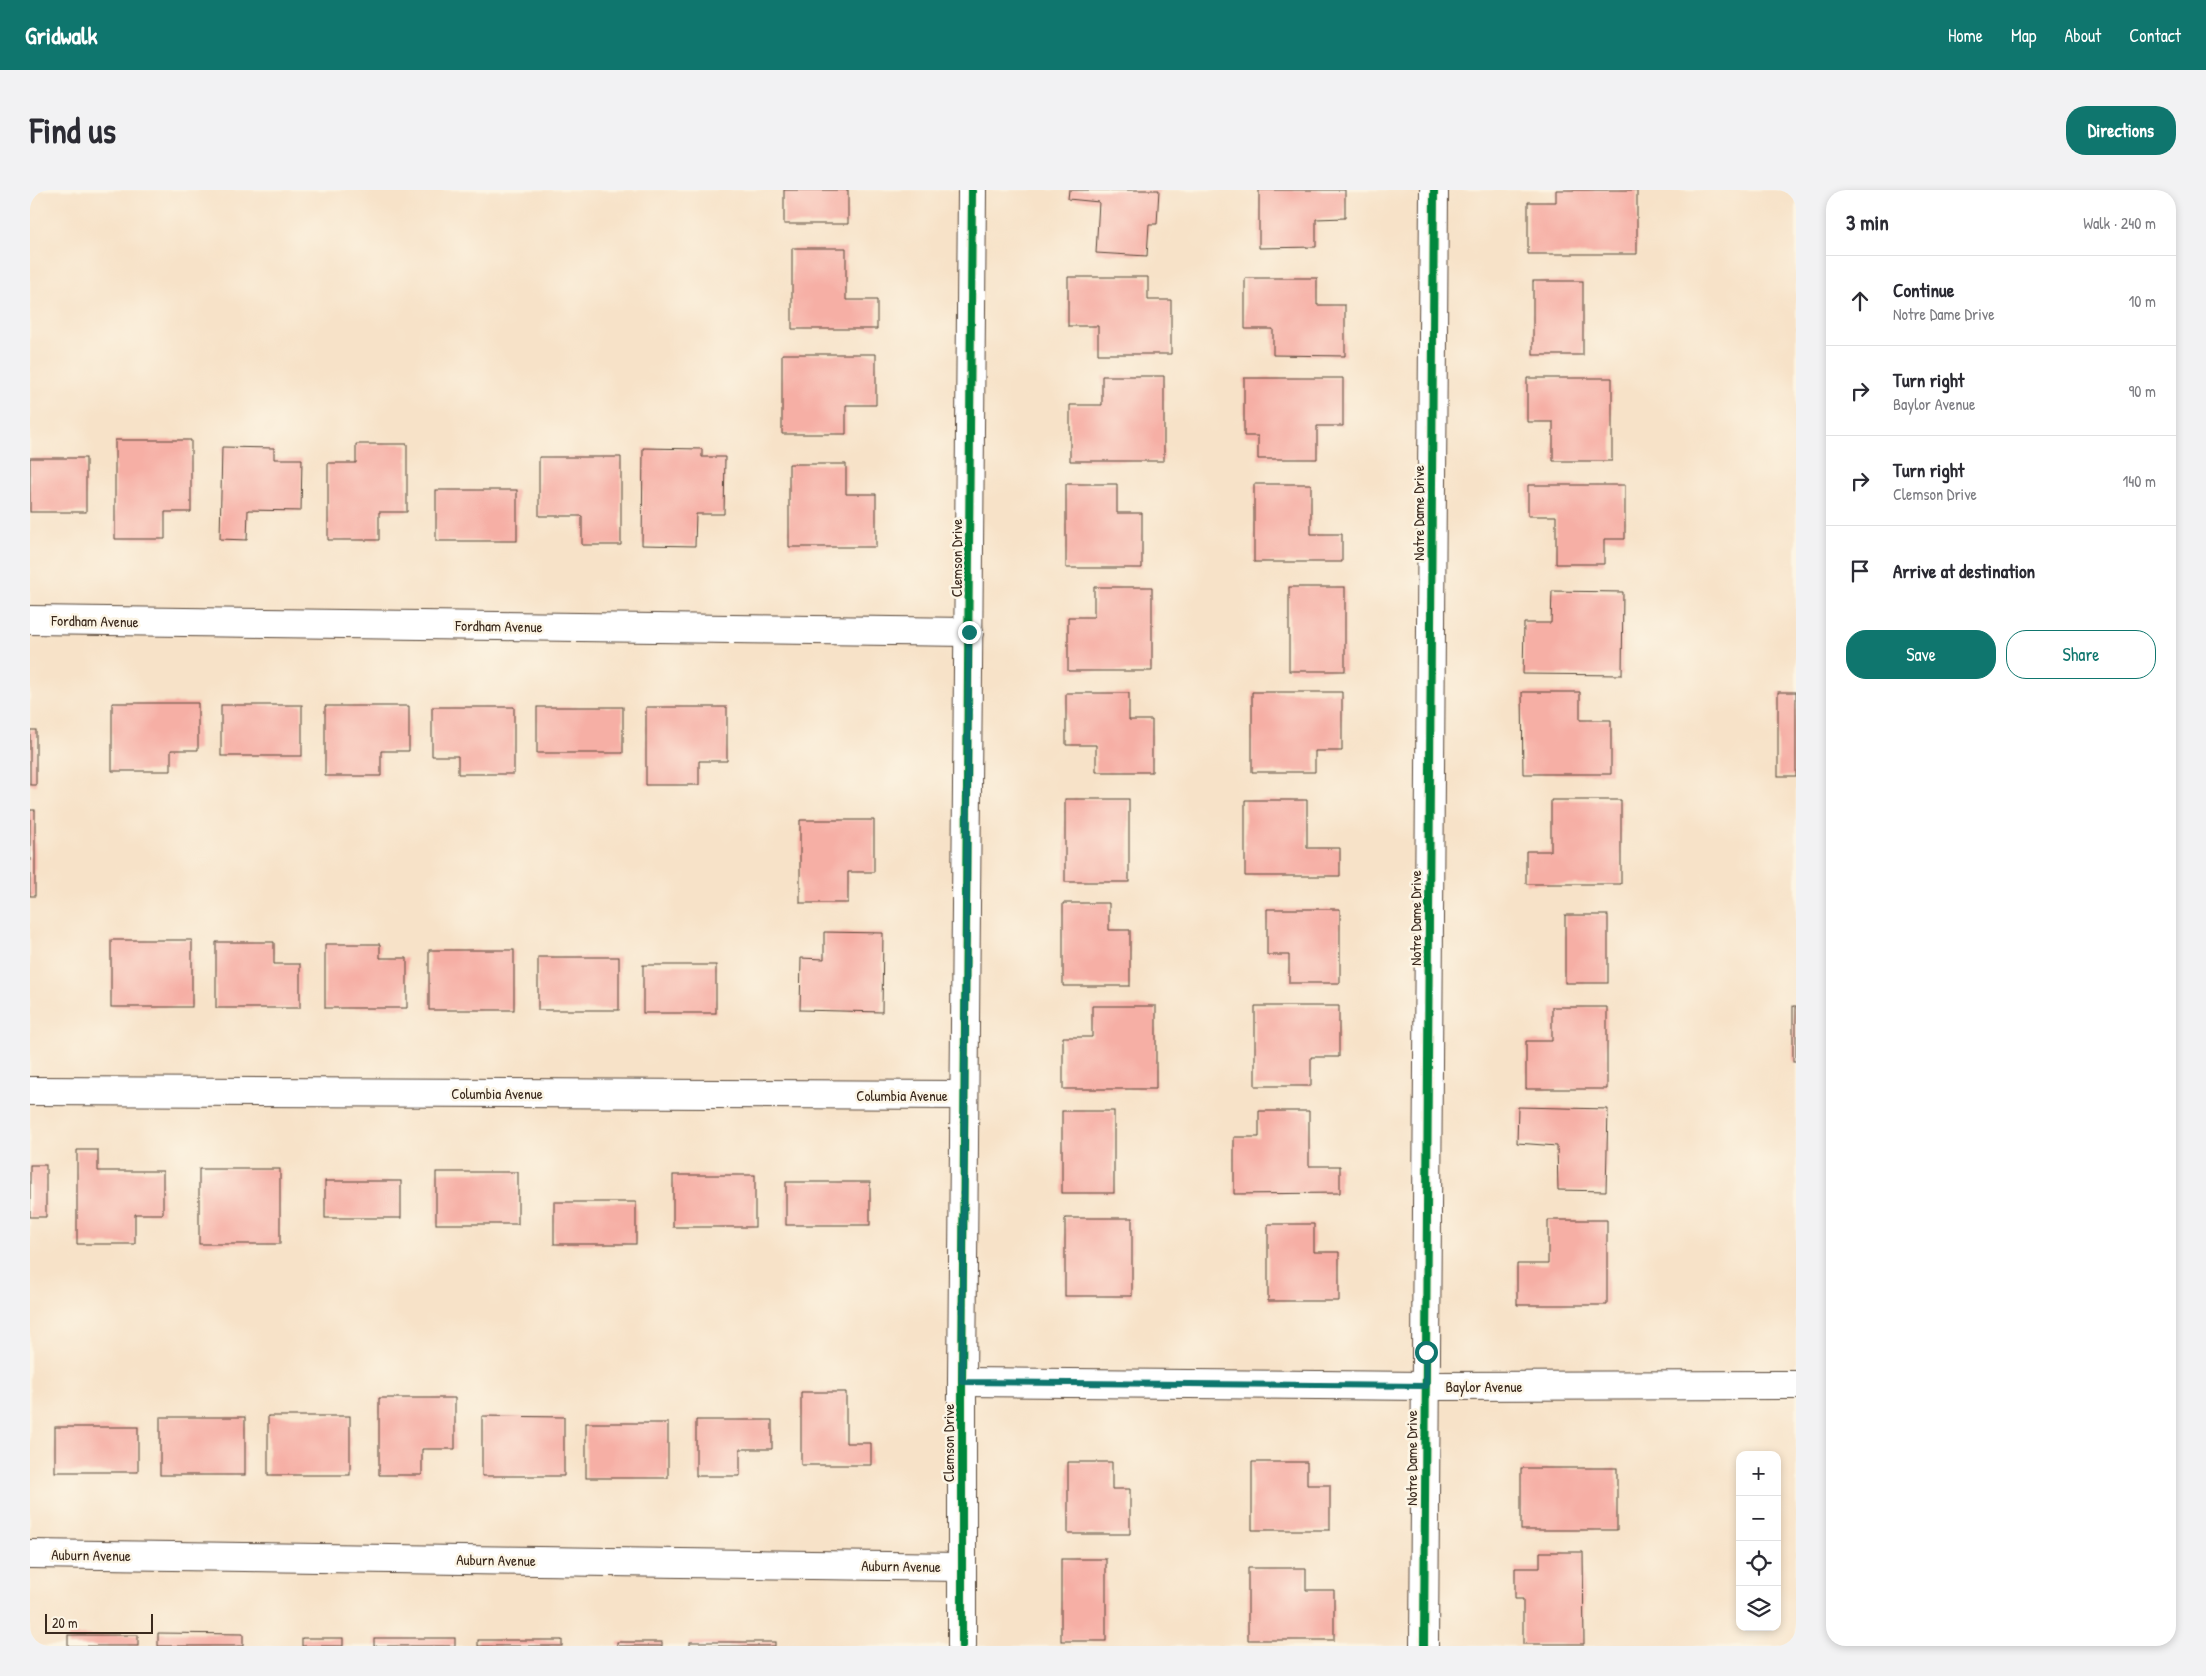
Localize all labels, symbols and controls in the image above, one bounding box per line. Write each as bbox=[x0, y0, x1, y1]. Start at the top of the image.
text: Gridwalk bbox=[25, 19, 97, 51]
text: Home bbox=[1948, 23, 1983, 48]
text: Map bbox=[2011, 23, 2036, 48]
text: About bbox=[2064, 23, 2101, 48]
text: Contact bbox=[2129, 23, 2181, 48]
button: Directions bbox=[2066, 106, 2176, 155]
text: Find us bbox=[30, 107, 116, 154]
text: 3 min bbox=[1846, 208, 1889, 237]
text: Walk · 240 m bbox=[2083, 212, 2156, 234]
text: Continue bbox=[1893, 277, 1954, 303]
icon: ahead bbox=[1846, 287, 1874, 315]
text: 10 m bbox=[2128, 290, 2156, 312]
text: Notre Dame Drive bbox=[1893, 303, 1995, 325]
text: Turn right bbox=[1893, 367, 1964, 393]
icon: right bbox=[1846, 377, 1874, 405]
text: 90 m bbox=[2128, 380, 2156, 402]
text: Baylor Avenue bbox=[1893, 393, 1975, 415]
text: Turn right bbox=[1893, 457, 1964, 483]
street label: Notre Dame Drive bbox=[1408, 465, 1429, 561]
icon: right bbox=[1846, 467, 1874, 495]
text: 140 m bbox=[2122, 470, 2156, 492]
text: Clemson Drive bbox=[1893, 483, 1977, 505]
street label: Clemson Drive bbox=[946, 519, 967, 597]
icon: arrive bbox=[1846, 557, 1874, 585]
text: Arrive at destination bbox=[1893, 558, 2035, 584]
street label: Fordham Avenue bbox=[50, 610, 139, 632]
street label: Fordham Avenue bbox=[454, 615, 543, 637]
route end bbox=[958, 621, 981, 644]
button: Save bbox=[1846, 630, 1996, 679]
button: Share bbox=[2006, 630, 2156, 679]
street label: Notre Dame Drive bbox=[1405, 870, 1426, 966]
street label: Columbia Avenue bbox=[451, 1083, 543, 1104]
street label: Columbia Avenue bbox=[856, 1085, 948, 1106]
route start bbox=[1415, 1341, 1438, 1364]
street label: Baylor Avenue bbox=[1445, 1376, 1523, 1397]
street label: Clemson Drive bbox=[938, 1404, 959, 1482]
street label: Notre Dame Drive bbox=[1401, 1410, 1422, 1506]
map controls bbox=[1736, 1451, 1781, 1631]
button: + bbox=[1736, 1451, 1781, 1496]
button: − bbox=[1736, 1496, 1781, 1541]
button: locate bbox=[1736, 1541, 1781, 1586]
street label: Auburn Avenue bbox=[51, 1544, 131, 1566]
street label: Auburn Avenue bbox=[456, 1549, 536, 1571]
street label: Auburn Avenue bbox=[861, 1555, 941, 1577]
button: layers bbox=[1736, 1586, 1781, 1631]
scale bar bbox=[45, 1611, 152, 1634]
text: 20 m bbox=[52, 1613, 78, 1632]

